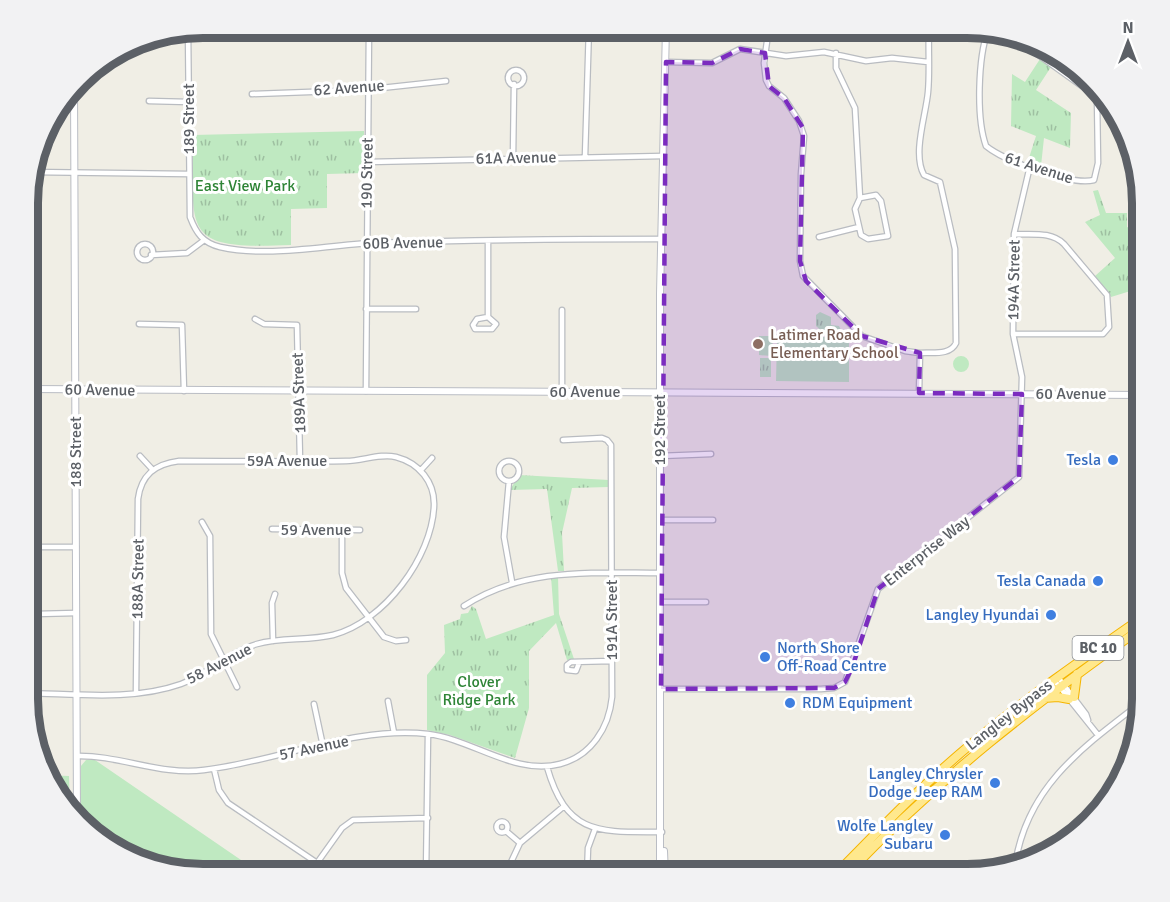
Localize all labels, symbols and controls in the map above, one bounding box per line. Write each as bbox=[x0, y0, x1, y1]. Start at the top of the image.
north arrow bbox=[1098, 12, 1158, 72]
text: N bbox=[1122, 18, 1134, 38]
street label: 62 Avenue bbox=[313, 76, 385, 100]
street label: 189 Street bbox=[179, 83, 199, 155]
street label: 190 Street bbox=[356, 137, 378, 209]
street label: 61A Avenue bbox=[476, 147, 556, 169]
street label: 61 Avenue bbox=[1002, 148, 1076, 188]
park label: East View Park bbox=[195, 176, 295, 196]
street label: 60B Avenue bbox=[363, 232, 443, 254]
street label: 194A Street bbox=[1003, 239, 1025, 321]
place label: Latimer Road Elementary School bbox=[770, 325, 899, 363]
marker: Latimer Road Elementary School bbox=[751, 337, 765, 351]
street label: 189A Street bbox=[288, 352, 310, 434]
street label: 60 Avenue bbox=[64, 379, 136, 401]
street label: 60 Avenue bbox=[550, 382, 620, 402]
street label: 60 Avenue bbox=[1036, 384, 1106, 404]
street label: 192 Street bbox=[650, 394, 670, 466]
street label: 188 Street bbox=[66, 416, 86, 488]
place label: Tesla bbox=[1067, 450, 1101, 470]
street label: 59A Avenue bbox=[247, 451, 327, 471]
marker: Tesla bbox=[1106, 453, 1120, 467]
street label: Enterprise Way bbox=[880, 511, 974, 591]
street label: 59 Avenue bbox=[281, 520, 351, 540]
street label: 188A Street bbox=[127, 538, 149, 620]
place label: Tesla Canada bbox=[997, 571, 1086, 591]
marker: Tesla Canada bbox=[1091, 574, 1105, 588]
street label: 191A Street bbox=[602, 579, 622, 660]
place label: Langley Hyundai bbox=[925, 605, 1039, 625]
marker: Langley Hyundai bbox=[1044, 608, 1058, 622]
road number: BC 10 bbox=[1072, 636, 1124, 660]
place label: North Shore Off-Road Centre bbox=[777, 638, 887, 676]
street label: 58 Avenue bbox=[183, 639, 255, 689]
marker: North Shore Off-Road Centre bbox=[758, 650, 772, 664]
park label: Clover Ridge Park bbox=[442, 672, 516, 710]
street label: Langley Bypass bbox=[962, 675, 1056, 755]
place label: RDM Equipment bbox=[802, 693, 913, 713]
marker: RDM Equipment bbox=[783, 696, 797, 710]
street label: 57 Avenue bbox=[277, 731, 351, 765]
place label: Langley Chrysler Dodge Jeep RAM bbox=[868, 764, 983, 802]
marker: Langley Chrysler Dodge Jeep RAM bbox=[988, 776, 1002, 790]
place label: Wolfe Langley Subaru bbox=[837, 816, 934, 854]
marker: Wolfe Langley Subaru bbox=[938, 828, 952, 842]

